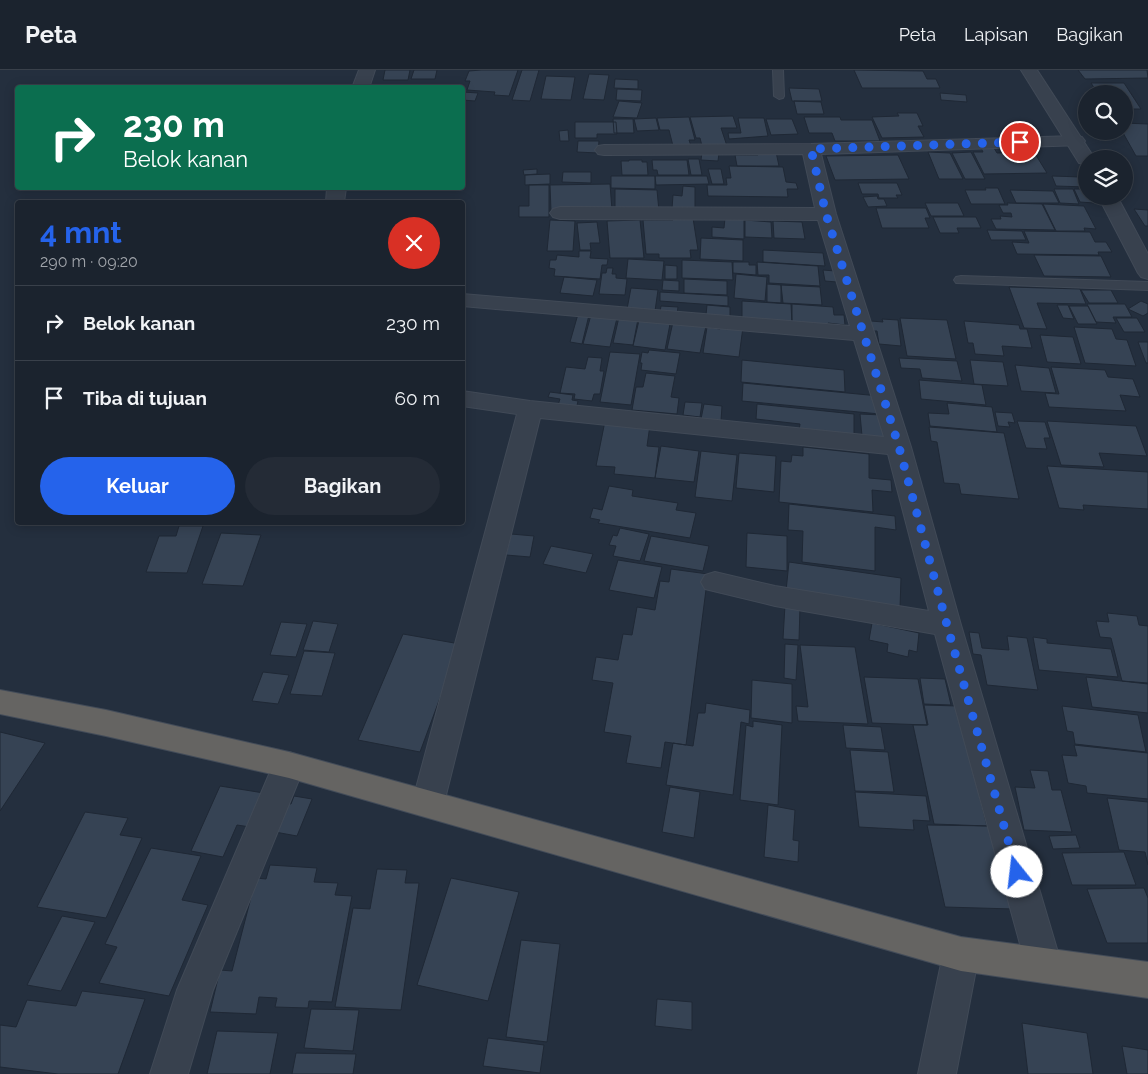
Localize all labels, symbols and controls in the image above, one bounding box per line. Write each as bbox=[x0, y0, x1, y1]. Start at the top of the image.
text: Peta bbox=[25, 20, 77, 49]
text: Peta bbox=[899, 24, 936, 45]
text: Lapisan bbox=[964, 24, 1028, 45]
text: Bagikan bbox=[1056, 24, 1123, 45]
map controls bbox=[1078, 85, 1133, 205]
button: search bbox=[1078, 85, 1133, 140]
text: 230 m bbox=[123, 104, 225, 145]
icon: right bbox=[40, 105, 105, 170]
pin bbox=[999, 121, 1041, 163]
icon: arrive bbox=[1006, 128, 1034, 156]
text: Belok kanan bbox=[123, 146, 248, 172]
button: layers bbox=[1078, 150, 1133, 205]
text: 4 mnt bbox=[40, 215, 122, 250]
button: close bbox=[388, 217, 440, 269]
text: 290 m · 09:20 bbox=[40, 252, 138, 271]
icon: right bbox=[40, 309, 68, 337]
text: Belok kanan bbox=[83, 312, 195, 334]
text: 230 m bbox=[386, 312, 440, 334]
icon: arrive bbox=[40, 384, 68, 412]
text: Tiba di tujuan bbox=[83, 387, 207, 409]
text: 60 m bbox=[395, 387, 440, 409]
button: Keluar bbox=[40, 457, 235, 515]
button: Bagikan bbox=[245, 457, 440, 515]
position arrow bbox=[990, 845, 1042, 897]

